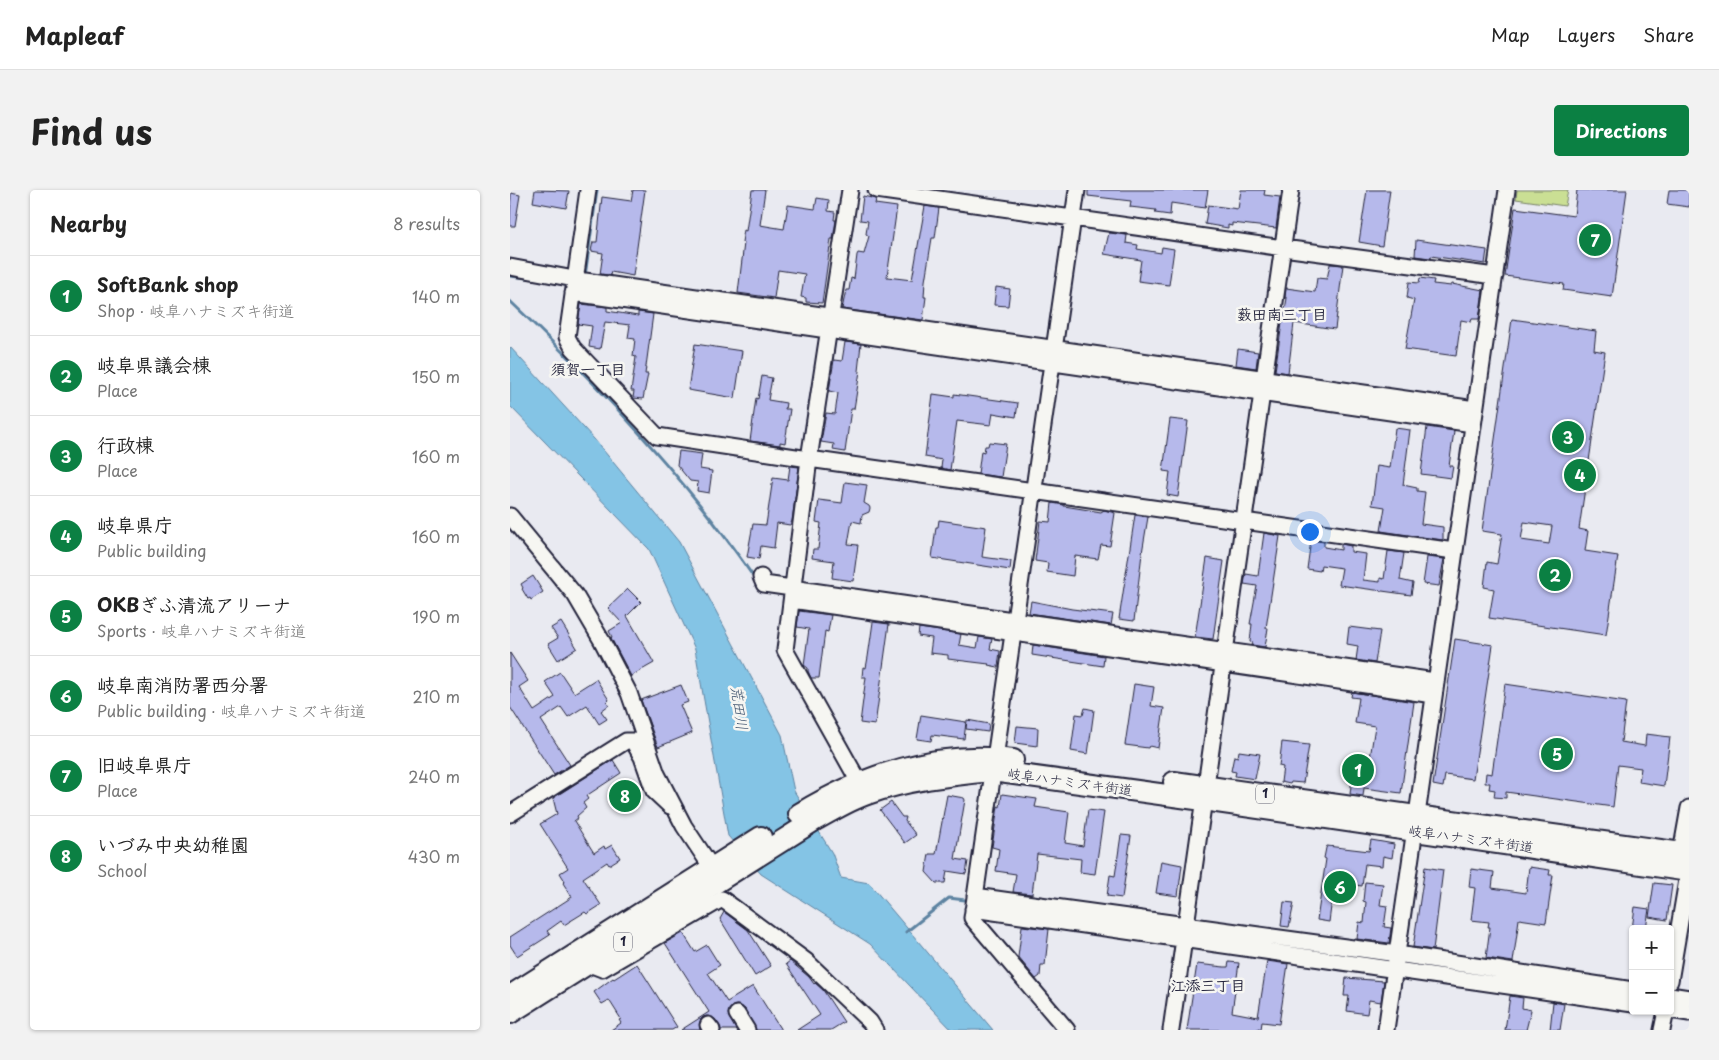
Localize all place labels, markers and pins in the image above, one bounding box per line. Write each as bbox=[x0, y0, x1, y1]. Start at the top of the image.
pin: 7 bbox=[1579, 221, 1611, 259]
pin: 3 bbox=[1552, 418, 1584, 456]
pin: 4 bbox=[1564, 456, 1596, 494]
pin: 2 bbox=[1539, 556, 1571, 594]
pin: 5 bbox=[1541, 735, 1573, 773]
pin: 1 bbox=[1342, 751, 1374, 789]
pin: 8 bbox=[609, 777, 641, 815]
pin: 6 bbox=[1324, 868, 1356, 906]

